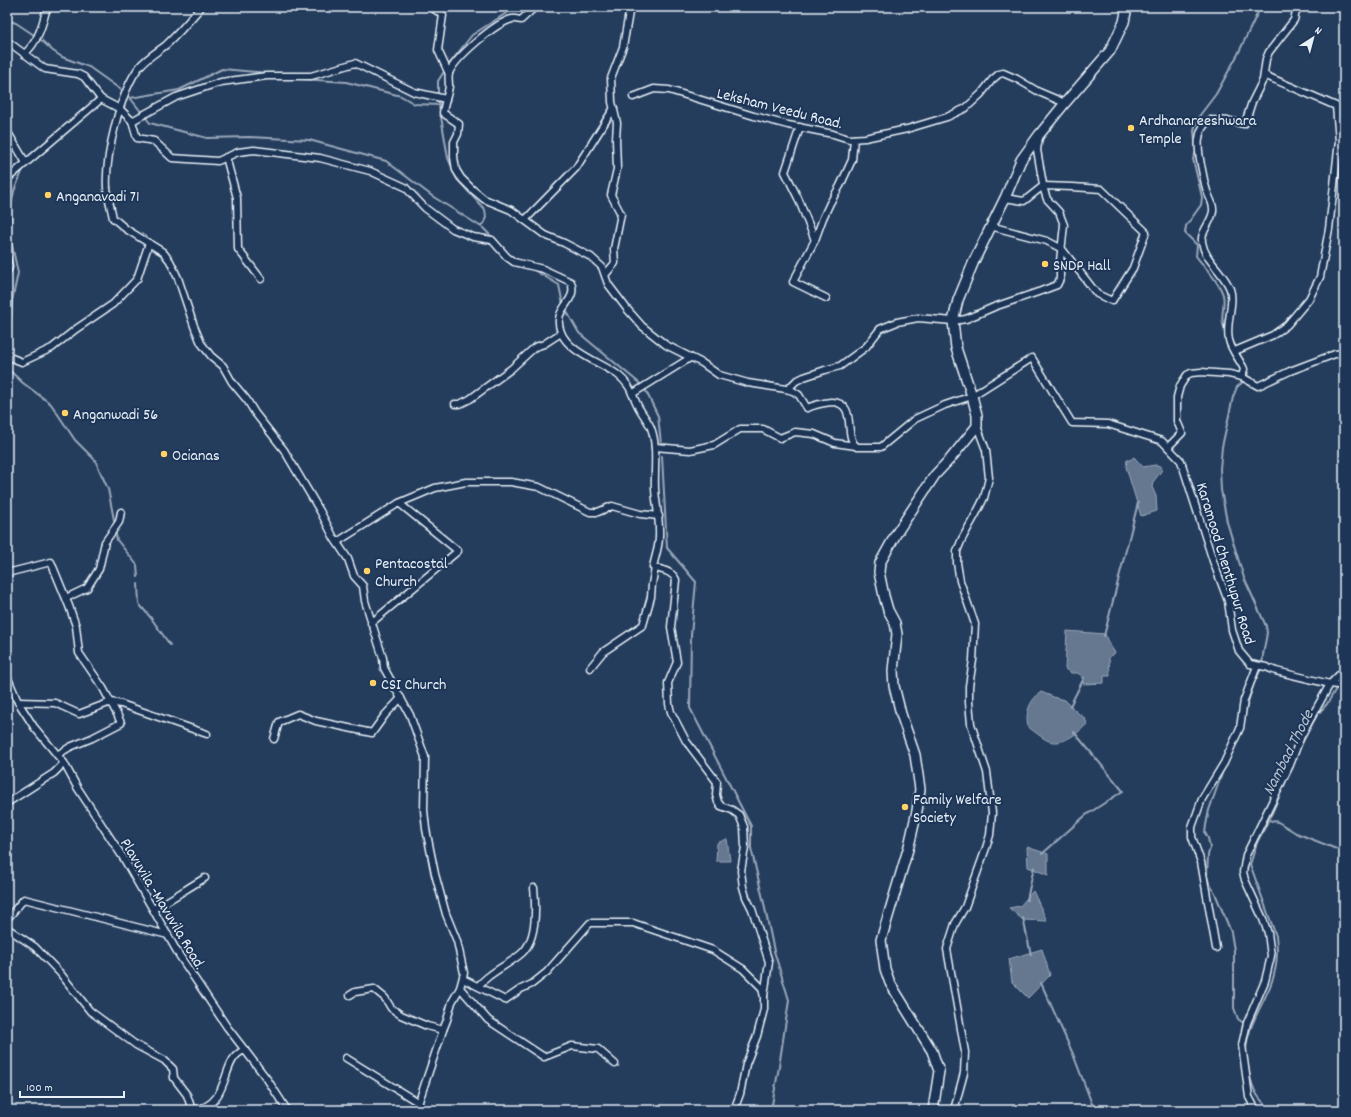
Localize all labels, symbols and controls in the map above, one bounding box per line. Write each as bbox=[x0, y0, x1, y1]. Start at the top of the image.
north arrow bbox=[1293, 18, 1333, 58]
text: N bbox=[1311, 23, 1325, 40]
street label: Leksham Veedu Road. bbox=[714, 83, 845, 136]
place label: Ardhanareeshwara Temple bbox=[1139, 110, 1257, 151]
marker: Ardhanareeshwara Temple bbox=[1126, 123, 1136, 133]
place label: Anganavadi 71 bbox=[56, 186, 139, 209]
marker: Anganavadi 71 bbox=[43, 190, 53, 200]
place label: SNDP Hall bbox=[1053, 255, 1111, 278]
marker: SNDP Hall bbox=[1040, 259, 1050, 269]
place label: Anganwadi 56 bbox=[73, 404, 158, 427]
marker: Anganwadi 56 bbox=[60, 408, 70, 418]
place label: Ocianas bbox=[172, 445, 220, 468]
marker: Ocianas bbox=[159, 449, 169, 459]
street label: Karamood Chenthupur Road bbox=[1189, 480, 1260, 648]
place label: Pentacostal Church bbox=[375, 553, 448, 594]
marker: Pentacostal Church bbox=[362, 566, 372, 576]
place label: CSI Church bbox=[381, 674, 446, 697]
marker: CSI Church bbox=[368, 678, 378, 688]
water label: Nambad Thode bbox=[1258, 705, 1322, 800]
place label: Family Welfare Society bbox=[913, 789, 1002, 830]
marker: Family Welfare Society bbox=[900, 802, 910, 812]
street label: Plavuvila -Mavuvila Road. bbox=[113, 834, 210, 974]
scale bar bbox=[20, 1073, 124, 1099]
text: 100 m bbox=[26, 1080, 53, 1097]

